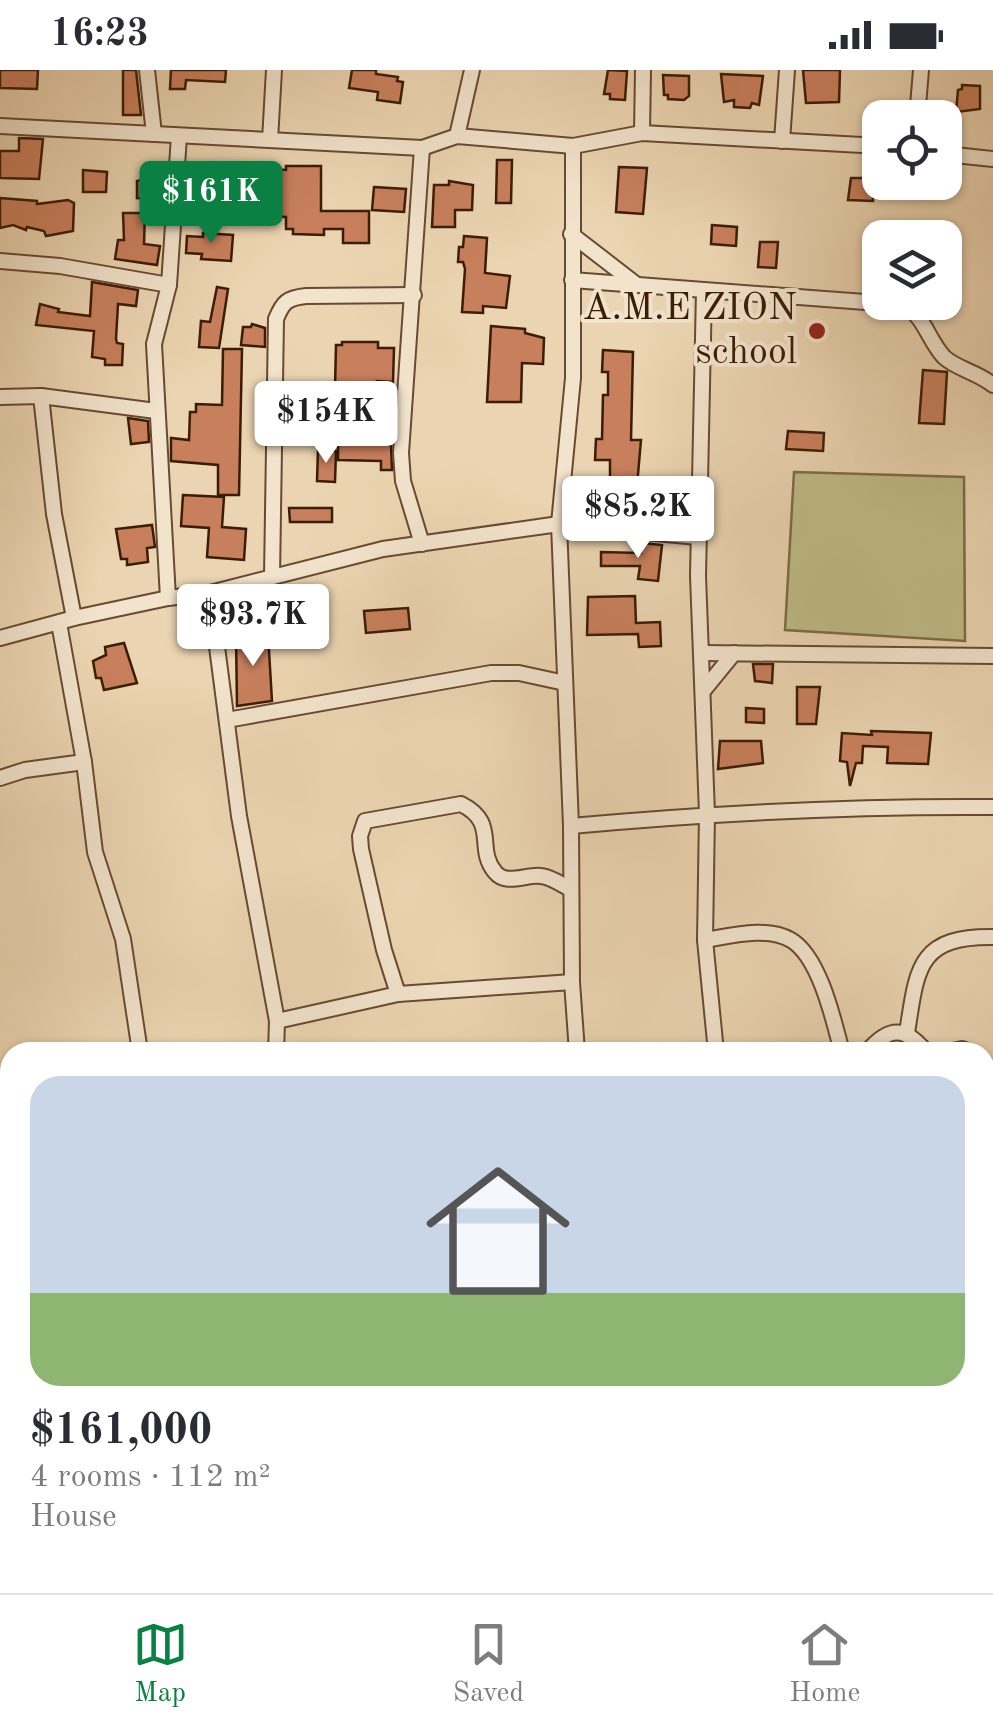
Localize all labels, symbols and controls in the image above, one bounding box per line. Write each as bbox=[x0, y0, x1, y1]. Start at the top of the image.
text: 16:23 bbox=[50, 16, 149, 54]
map controls bbox=[862, 100, 962, 320]
button: locate bbox=[862, 100, 962, 200]
pin: $161K bbox=[141, 161, 281, 246]
text: $161K bbox=[162, 177, 260, 209]
button: layers bbox=[862, 220, 962, 320]
place label: A.M.E ZION school bbox=[582, 290, 797, 372]
marker: A.M.E ZION school bbox=[806, 320, 828, 342]
pin: $154K bbox=[256, 381, 396, 466]
text: $154K bbox=[277, 397, 375, 429]
pin: $85.2K bbox=[557, 476, 719, 561]
text: $85.2K bbox=[584, 492, 692, 524]
pin: $93.7K bbox=[172, 584, 334, 669]
text: $93.7K bbox=[199, 600, 307, 632]
icon: home bbox=[408, 1141, 588, 1321]
text: $161,000 bbox=[30, 1411, 212, 1453]
text: 4 rooms · 112 m² bbox=[30, 1462, 271, 1494]
text: House bbox=[30, 1502, 117, 1534]
tab: Map bbox=[133, 1617, 188, 1712]
tab: Saved bbox=[453, 1617, 524, 1712]
tab: Home bbox=[789, 1617, 860, 1712]

